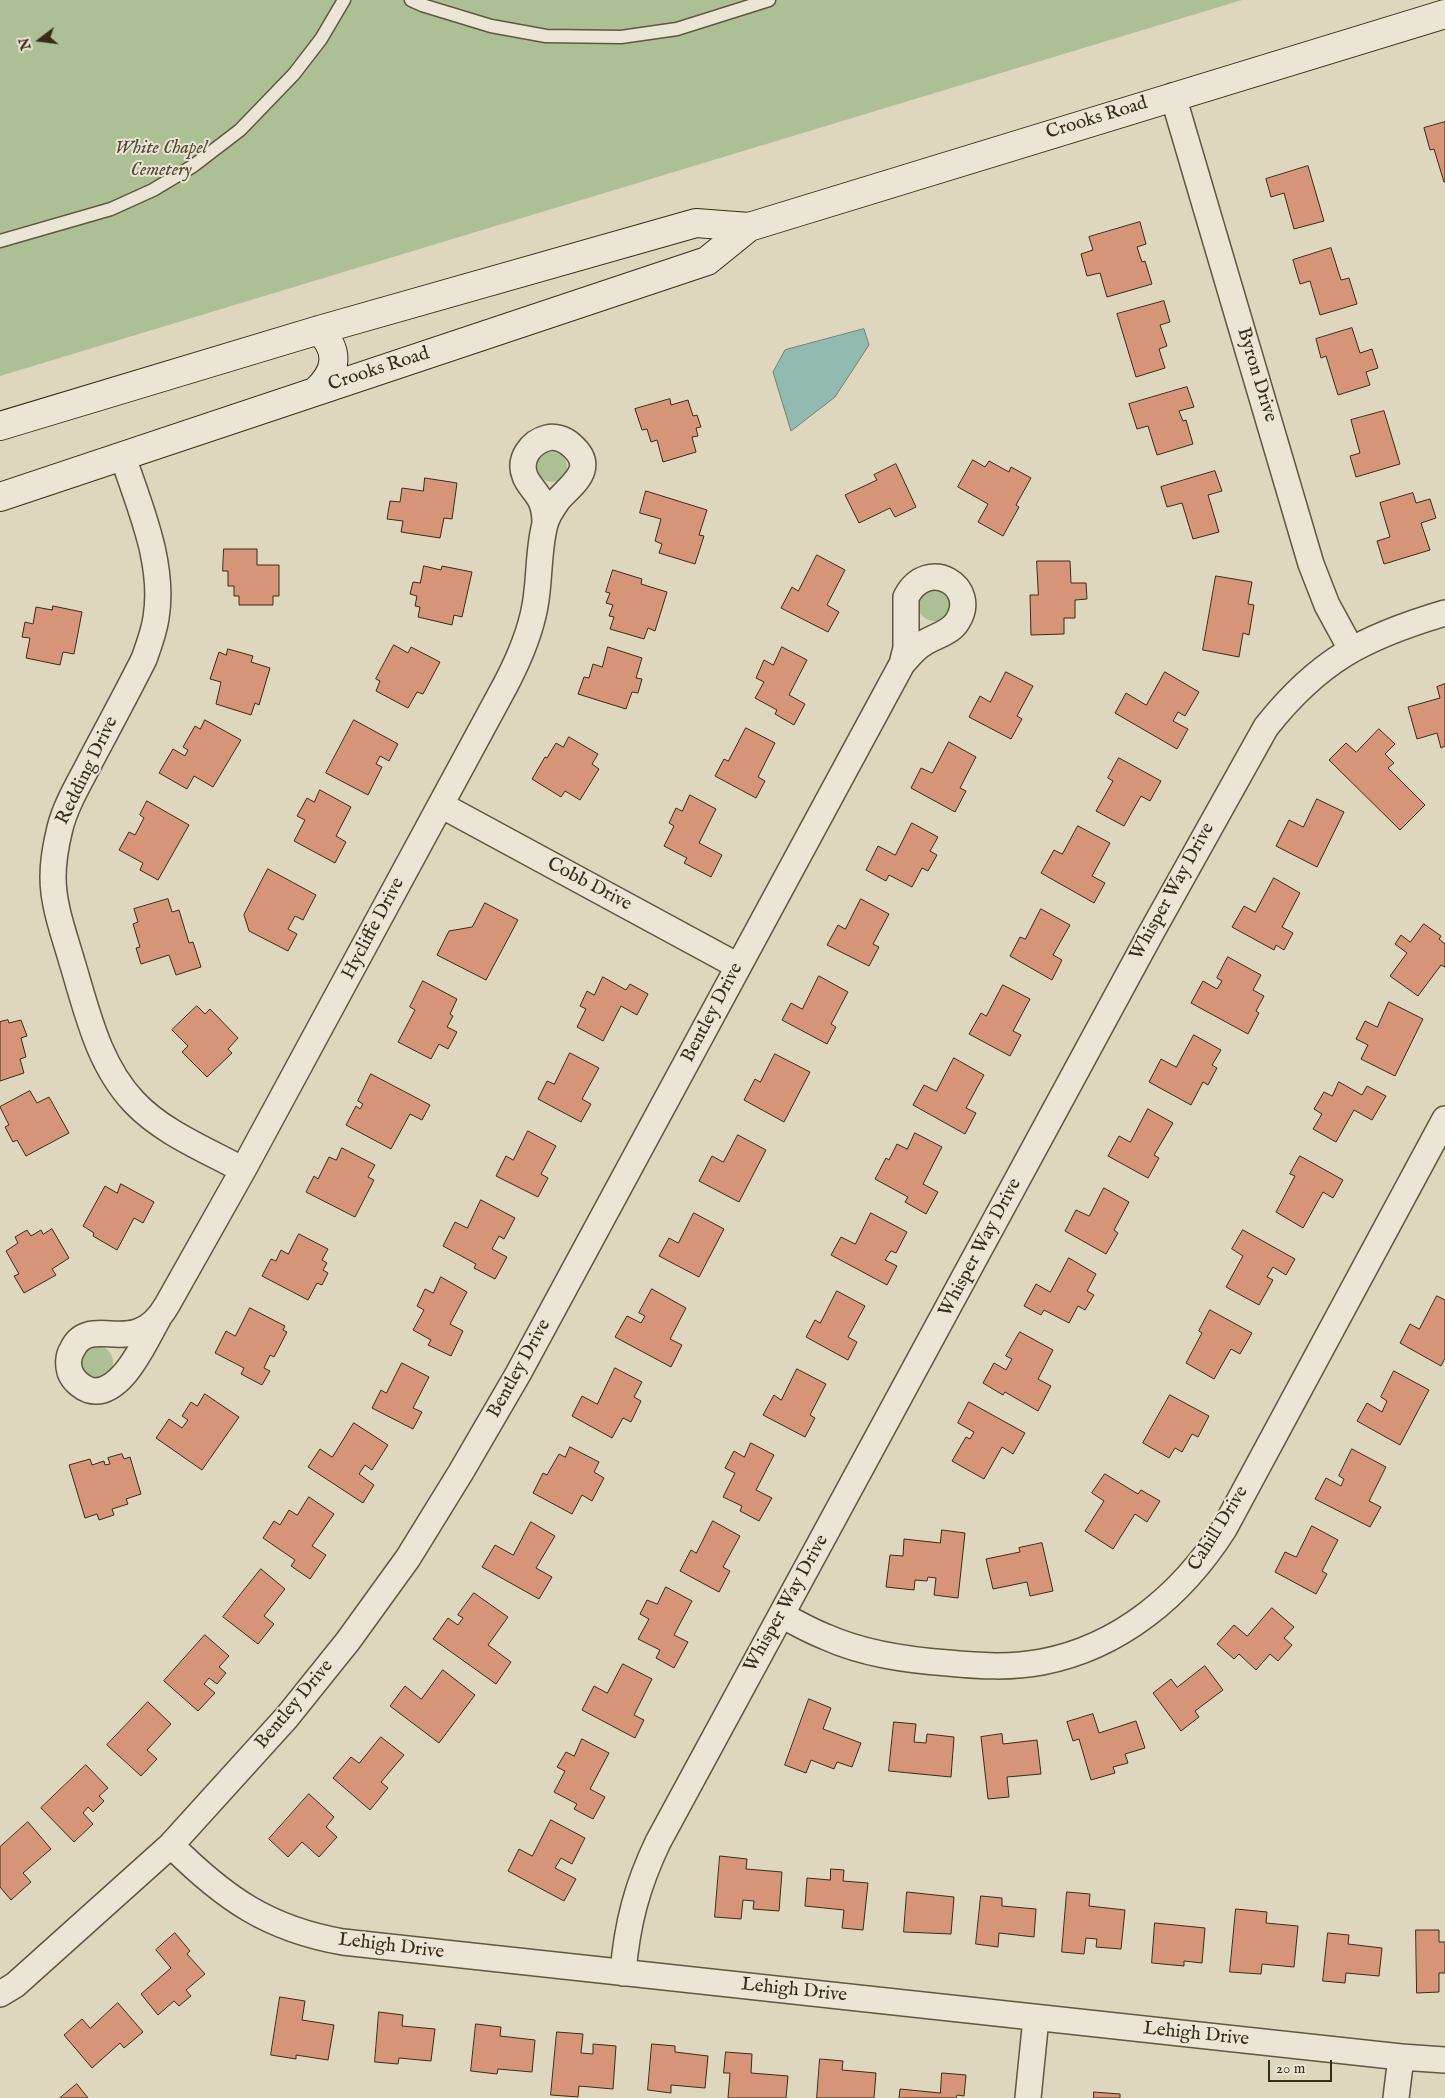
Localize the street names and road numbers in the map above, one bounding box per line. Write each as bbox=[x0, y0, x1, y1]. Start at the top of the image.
street label: Crooks Road bbox=[1044, 93, 1150, 145]
street label: Byron Drive bbox=[1231, 325, 1281, 425]
street label: Crooks Road bbox=[326, 343, 432, 397]
street label: Redding Drive bbox=[52, 713, 124, 829]
street label: Whisper Way Drive bbox=[1126, 819, 1220, 965]
street label: Cobb Drive bbox=[543, 853, 635, 917]
street label: Hycliffe Drive bbox=[338, 874, 410, 984]
street label: Bentley Drive bbox=[677, 959, 749, 1067]
street label: Whisper Way Drive bbox=[935, 1175, 1027, 1321]
street label: Bentley Drive bbox=[483, 1316, 557, 1422]
street label: Cahill Drive bbox=[1184, 1482, 1254, 1576]
street label: Whisper Way Drive bbox=[740, 1531, 834, 1677]
street label: Bentley Drive bbox=[251, 1656, 339, 1754]
street label: Lehigh Drive bbox=[337, 1929, 445, 1965]
street label: Lehigh Drive bbox=[740, 1974, 848, 2008]
street label: Lehigh Drive bbox=[1142, 2018, 1250, 2052]

